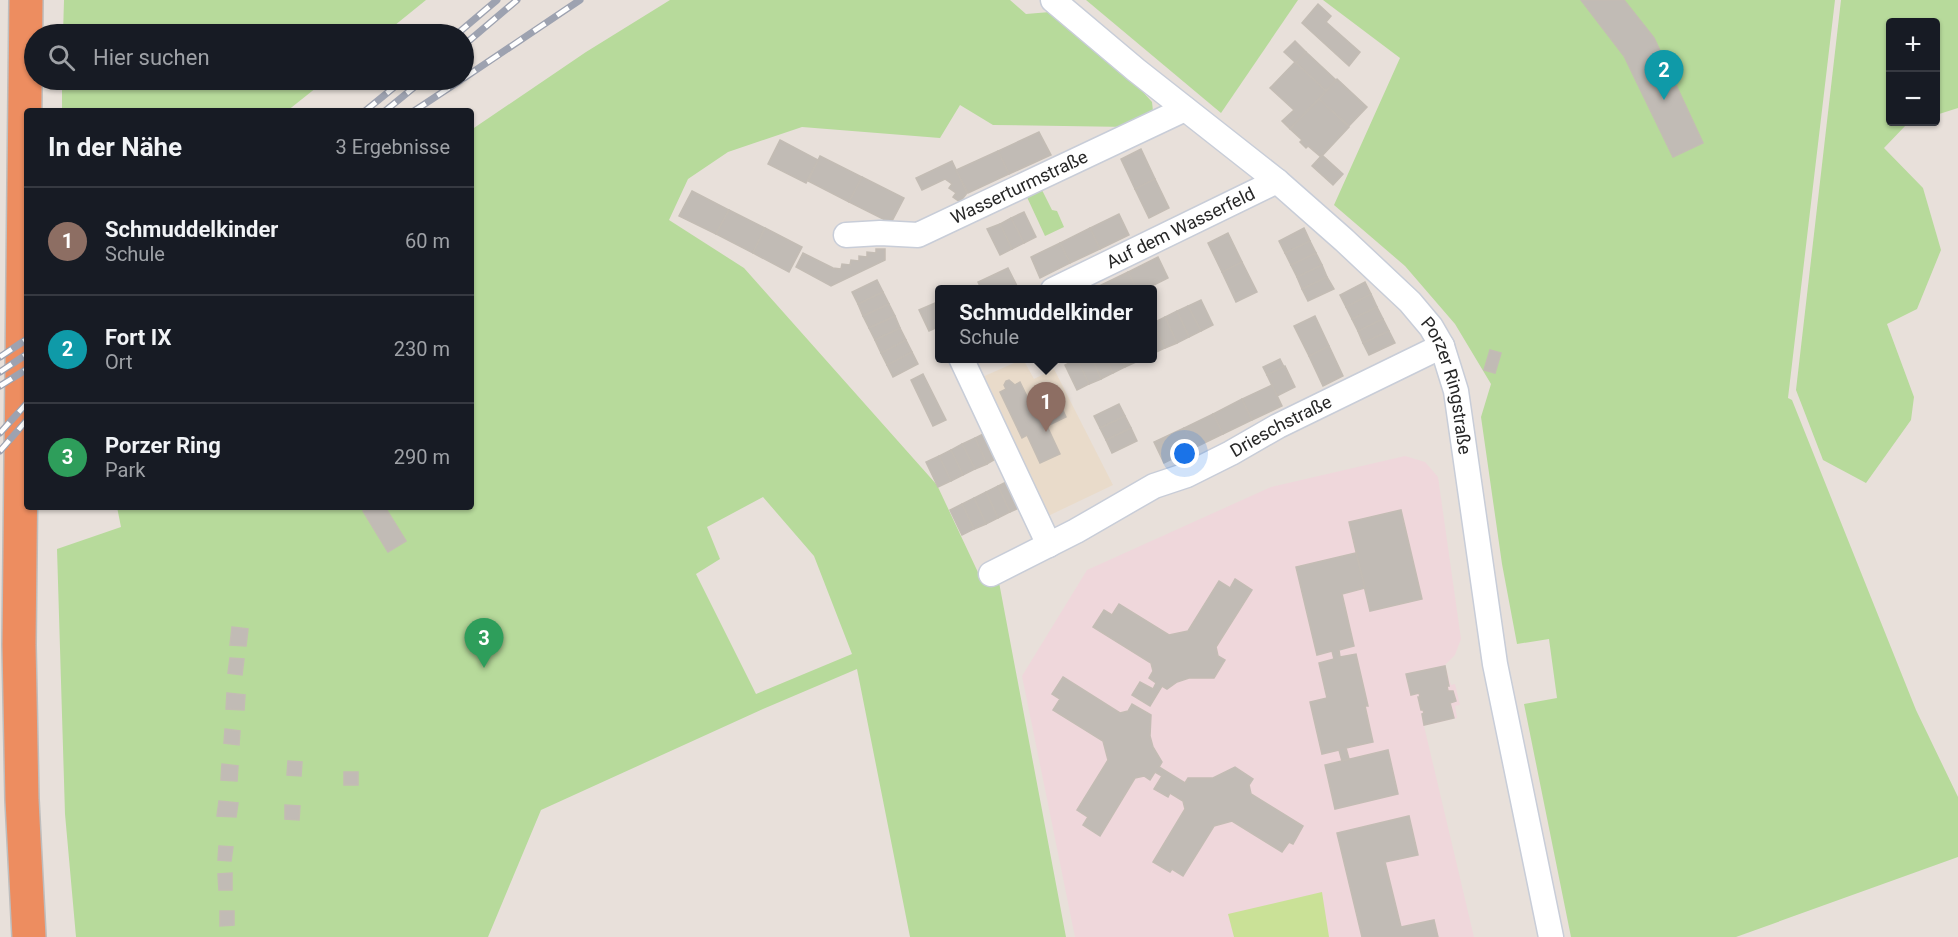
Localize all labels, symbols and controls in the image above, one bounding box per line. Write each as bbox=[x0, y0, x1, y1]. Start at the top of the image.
map controls bbox=[1886, 18, 1940, 126]
button: + bbox=[1886, 18, 1940, 72]
search box bbox=[24, 24, 474, 90]
icon: search bbox=[45, 41, 78, 74]
text: Hier suchen bbox=[93, 45, 210, 70]
pin: 2 bbox=[1644, 51, 1684, 100]
button: − bbox=[1886, 72, 1940, 126]
text: In der Nähe bbox=[48, 132, 182, 162]
text: 3 Ergebnisse bbox=[336, 135, 450, 159]
street label: Wasserturmstraße bbox=[947, 146, 1091, 228]
street label: Auf dem Wasserfeld bbox=[1103, 182, 1258, 272]
text: Schmuddelkinder bbox=[105, 217, 278, 242]
text: 1 bbox=[62, 229, 73, 253]
text: 60 m bbox=[405, 229, 450, 253]
text: Schule bbox=[105, 242, 165, 266]
popup bbox=[935, 285, 1157, 363]
text: Schmuddelkinder bbox=[959, 300, 1133, 325]
street label: Porzer Ringstraße bbox=[1417, 312, 1476, 456]
text: Fort IX bbox=[105, 325, 171, 350]
text: Schule bbox=[959, 325, 1019, 349]
text: 2 bbox=[62, 337, 73, 361]
text: 230 m bbox=[394, 337, 450, 361]
text: Ort bbox=[105, 350, 133, 374]
pin: 1 bbox=[1026, 382, 1066, 432]
street label: Drieschstraße bbox=[1226, 391, 1335, 461]
text: Porzer Ring bbox=[105, 433, 221, 458]
your location bbox=[1170, 439, 1199, 468]
text: 3 bbox=[62, 445, 73, 469]
text: 290 m bbox=[394, 445, 450, 469]
text: Park bbox=[105, 458, 145, 482]
pin: 3 bbox=[464, 618, 504, 668]

